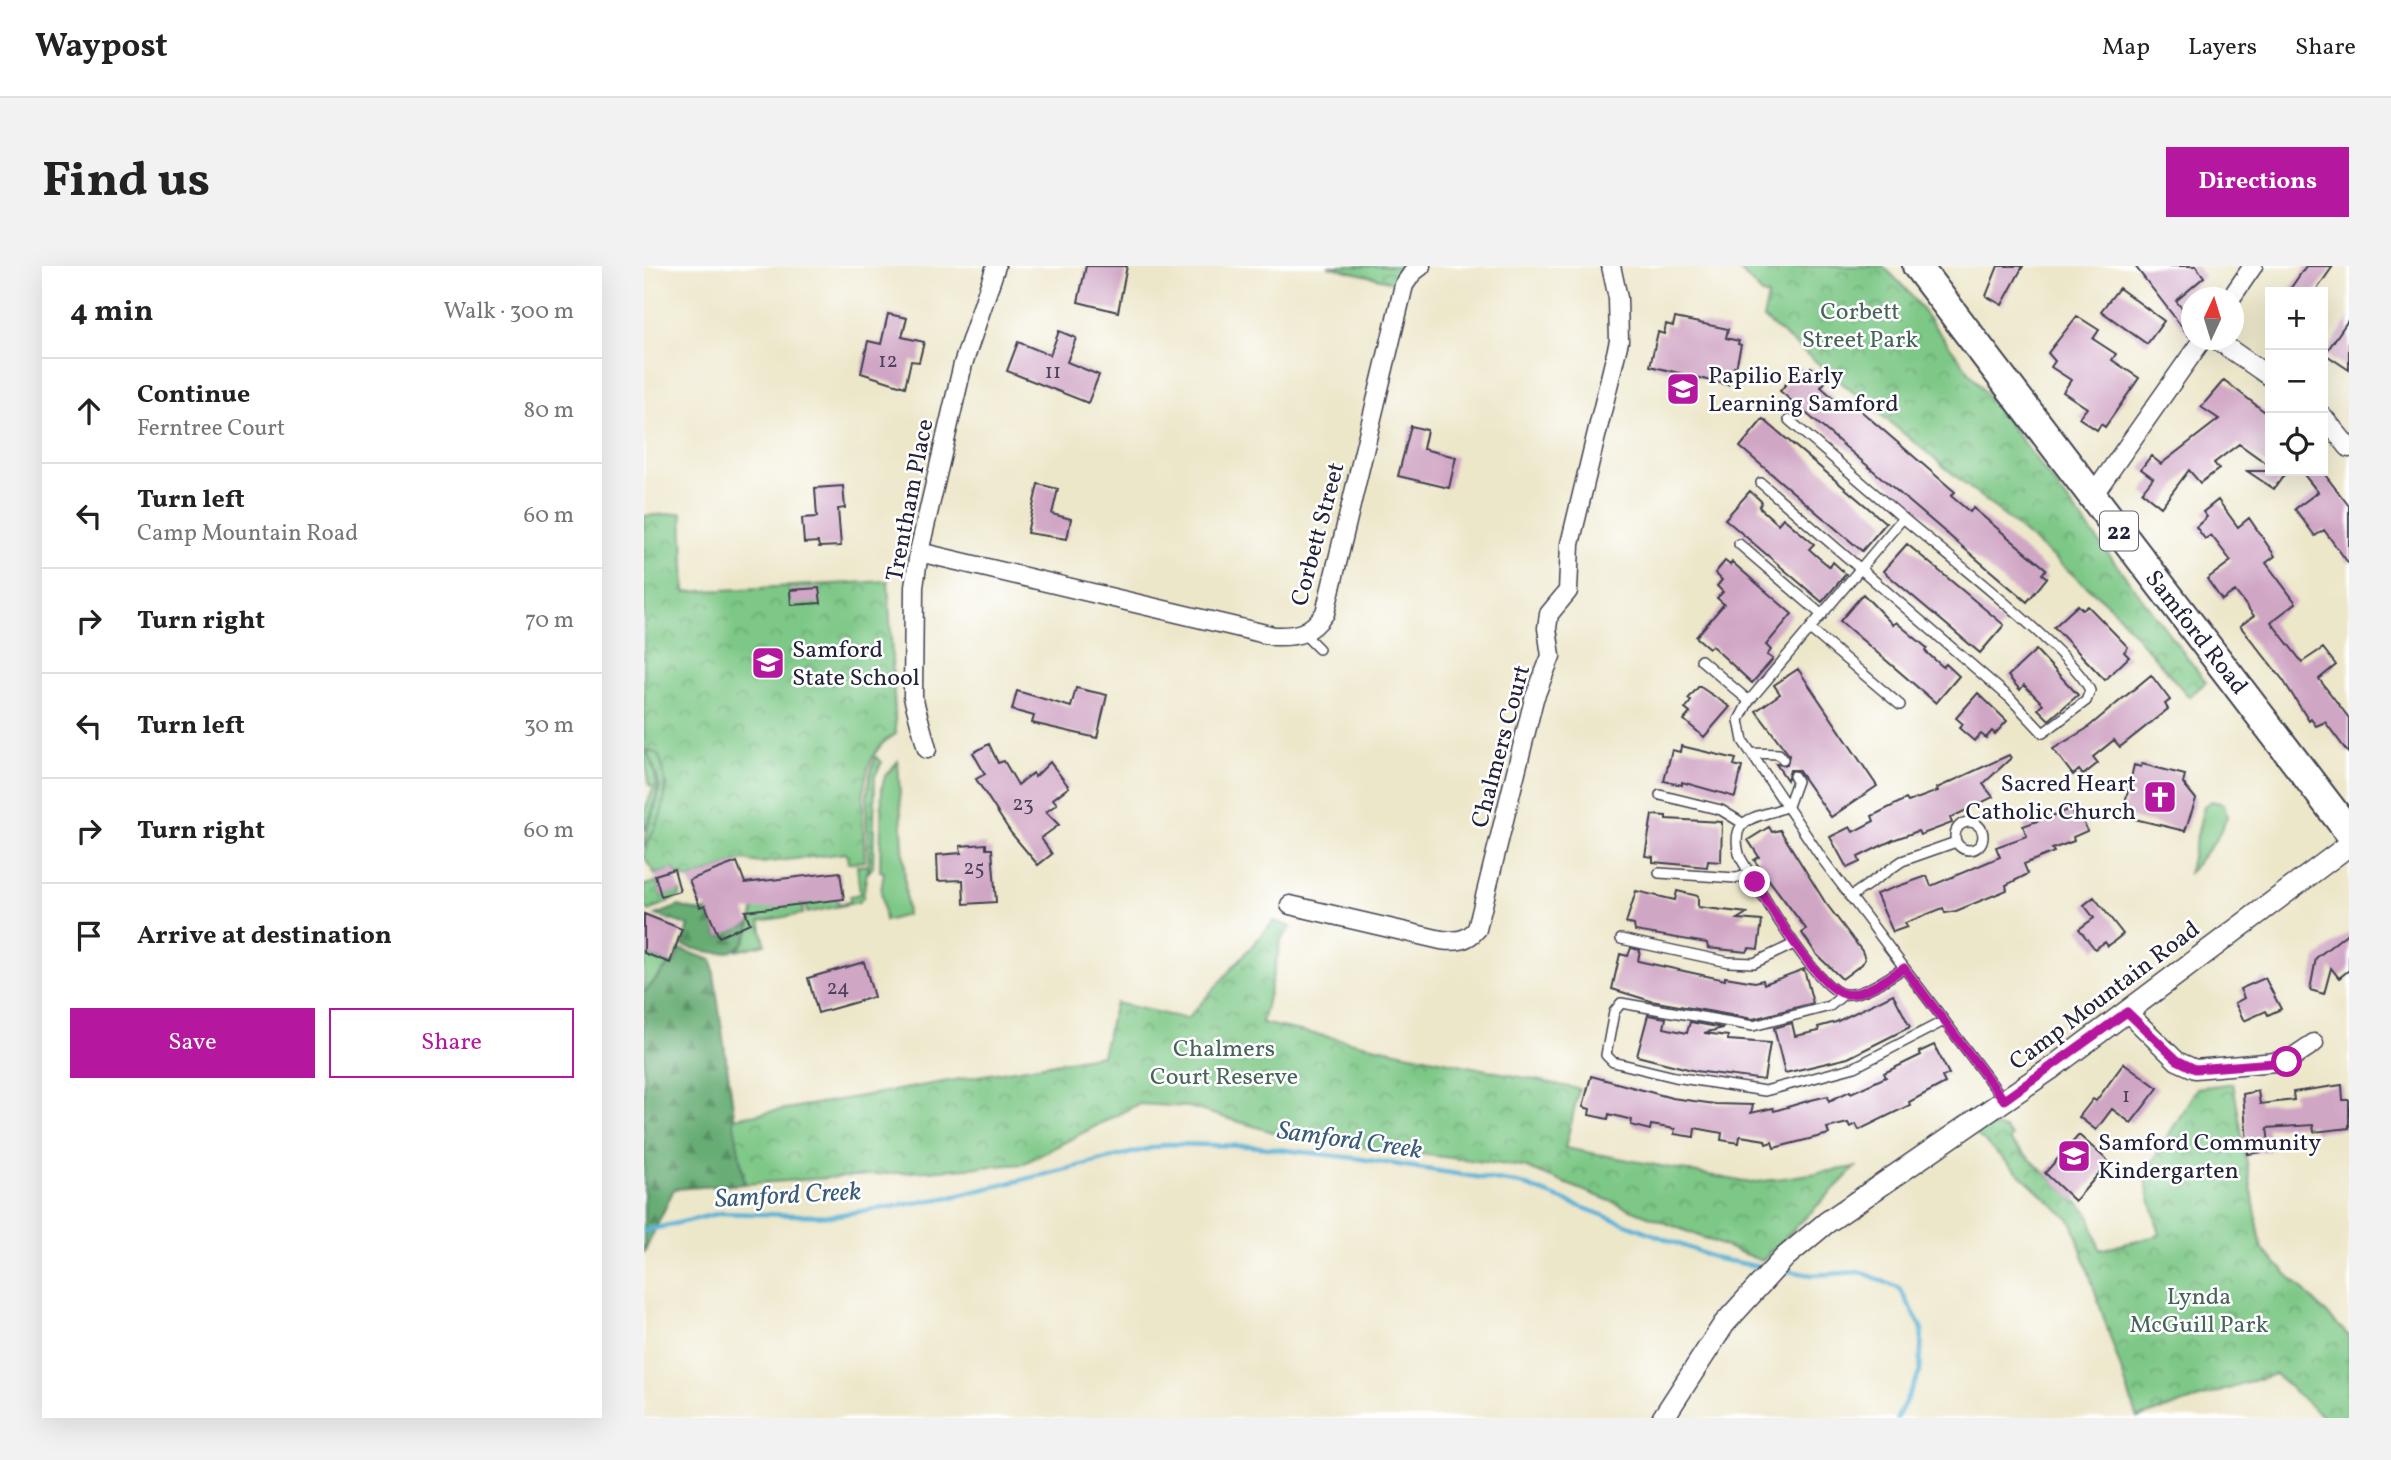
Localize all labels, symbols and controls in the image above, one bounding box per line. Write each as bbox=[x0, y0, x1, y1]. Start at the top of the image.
text: Waypost bbox=[35, 25, 168, 71]
text: Map bbox=[2102, 31, 2150, 65]
text: Layers bbox=[2188, 31, 2257, 65]
text: Share bbox=[2295, 31, 2356, 65]
button: Directions bbox=[2166, 147, 2349, 217]
text: Find us bbox=[42, 148, 210, 217]
north arrow bbox=[2181, 287, 2244, 350]
map controls bbox=[2265, 287, 2328, 476]
button: + bbox=[2265, 287, 2328, 350]
text: 4 min bbox=[70, 291, 154, 333]
text: Walk · 300 m bbox=[444, 296, 574, 328]
park label: Corbett Street Park bbox=[1802, 296, 1918, 358]
house number: 12 bbox=[878, 347, 898, 376]
button: − bbox=[2265, 350, 2328, 413]
house number: 11 bbox=[1045, 358, 1061, 387]
place label: Papilio Early Learning Samford bbox=[1708, 360, 1899, 422]
school or university icon: Papilio Early Learning Samford bbox=[1664, 370, 1702, 408]
text: Continue bbox=[137, 377, 250, 413]
icon: ahead bbox=[70, 392, 108, 430]
text: 80 m bbox=[524, 395, 574, 427]
text: Ferntree Court bbox=[137, 413, 285, 445]
button: locate bbox=[2265, 413, 2328, 476]
street label: Trentham Place bbox=[879, 416, 943, 584]
street label: Corbett Street bbox=[1283, 459, 1354, 610]
text: Turn left bbox=[137, 482, 245, 518]
icon: left bbox=[70, 497, 108, 535]
text: 60 m bbox=[524, 500, 574, 532]
road number: 22 bbox=[2100, 512, 2138, 550]
text: Camp Mountain Road bbox=[137, 518, 358, 550]
street label: Samford Road bbox=[2136, 564, 2255, 703]
icon: right bbox=[70, 602, 108, 640]
text: Turn right bbox=[137, 603, 265, 639]
text: 70 m bbox=[525, 605, 574, 637]
place label: Samford State School bbox=[792, 634, 920, 696]
school or university icon: Samford State School bbox=[749, 644, 787, 682]
street label: Chalmers Court bbox=[1464, 661, 1540, 832]
icon: left bbox=[70, 707, 108, 745]
text: Turn left bbox=[137, 708, 245, 744]
text: 30 m bbox=[524, 710, 574, 742]
place label: Sacred Heart Catholic Church bbox=[1966, 768, 2136, 830]
church icon: Sacred Heart Catholic Church bbox=[2141, 778, 2179, 816]
house number: 23 bbox=[1012, 790, 1034, 819]
icon: right bbox=[70, 812, 108, 850]
text: Turn right bbox=[137, 813, 265, 849]
text: 60 m bbox=[524, 815, 574, 847]
house number: 25 bbox=[963, 854, 985, 883]
route end bbox=[1739, 866, 1770, 897]
street label: Camp Mountain Road bbox=[2003, 914, 2208, 1080]
icon: arrive bbox=[70, 917, 108, 955]
text: Arrive at destination bbox=[137, 918, 392, 954]
house number: 24 bbox=[826, 974, 850, 1003]
button: Save bbox=[70, 1008, 315, 1078]
button: Share bbox=[329, 1008, 574, 1078]
park label: Chalmers Court Reserve bbox=[1150, 1033, 1298, 1095]
route start bbox=[2271, 1046, 2302, 1077]
house number: 1 bbox=[2122, 1082, 2130, 1111]
water label: Samford Creek bbox=[1275, 1113, 1425, 1169]
place label: Samford Community Kindergarten bbox=[2098, 1127, 2321, 1189]
school or university icon: Samford Community Kindergarten bbox=[2055, 1137, 2093, 1175]
water label: Samford Creek bbox=[714, 1174, 862, 1218]
park label: Lynda McGuill Park bbox=[2129, 1281, 2269, 1343]

